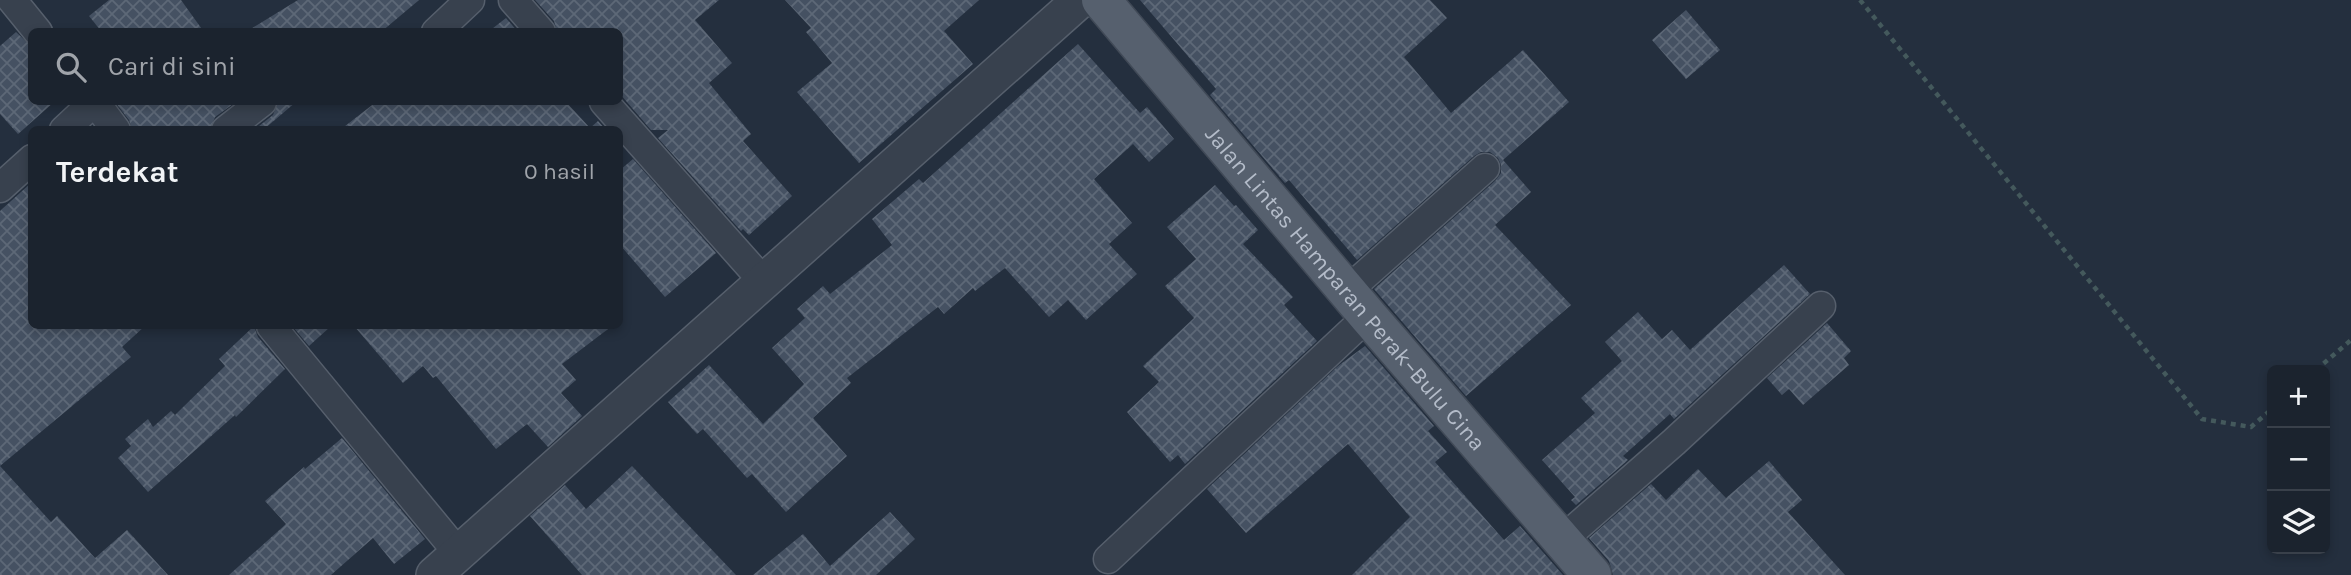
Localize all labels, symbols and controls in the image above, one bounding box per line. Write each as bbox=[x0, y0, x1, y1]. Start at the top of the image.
search box bbox=[28, 28, 623, 105]
icon: search bbox=[52, 48, 90, 86]
text: Cari di sini bbox=[108, 51, 236, 82]
street label: Jalan Lintas Hamparan Perak–Bulu Cina bbox=[1200, 120, 1492, 456]
text: Terdekat bbox=[56, 154, 179, 190]
text: 0 hasil bbox=[524, 158, 595, 185]
map controls bbox=[2267, 365, 2330, 554]
button: + bbox=[2267, 365, 2330, 428]
button: − bbox=[2267, 428, 2330, 491]
button: layers bbox=[2267, 491, 2330, 554]

